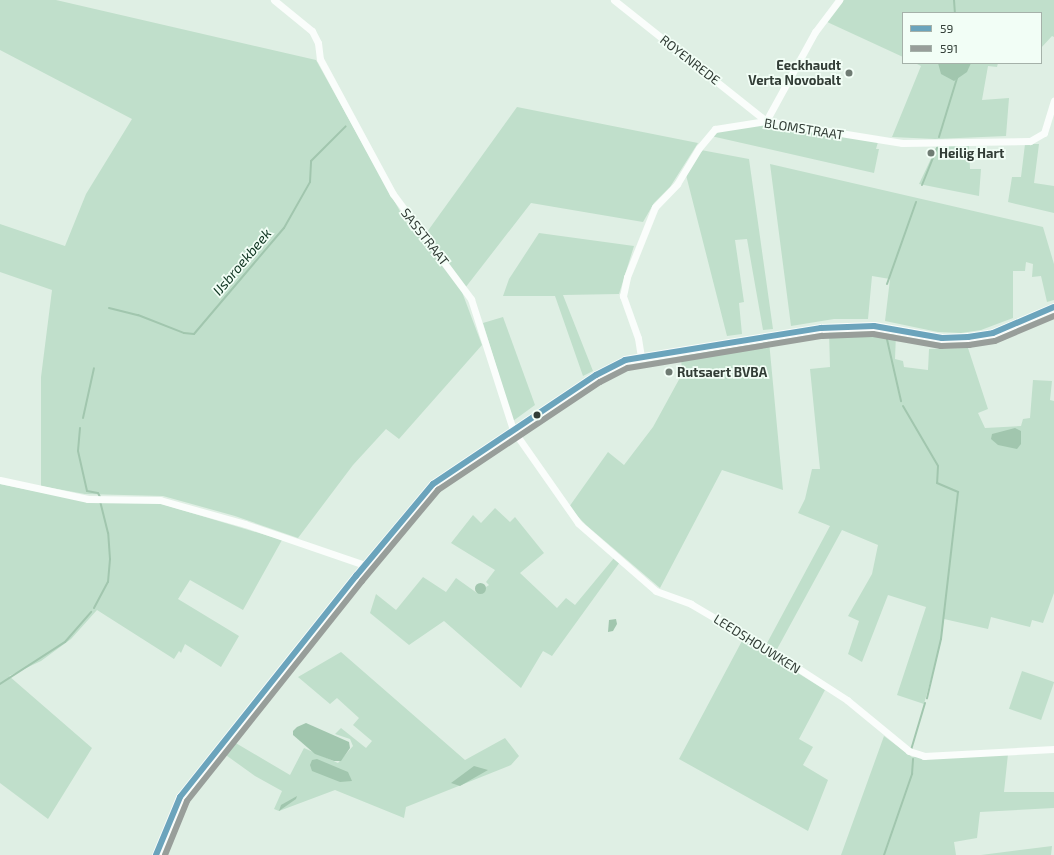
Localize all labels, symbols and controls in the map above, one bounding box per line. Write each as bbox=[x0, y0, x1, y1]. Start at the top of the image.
legend bbox=[902, 12, 1042, 64]
text: 59 bbox=[940, 21, 953, 35]
street label: ROYENREDE bbox=[657, 32, 723, 88]
text: 591 bbox=[940, 41, 958, 55]
place label: Eeckhaudt Verta Novobalt bbox=[748, 58, 841, 89]
marker: Eeckhaudt Verta Novobalt bbox=[844, 68, 854, 78]
street label: BLOMSTRAAT bbox=[763, 115, 845, 143]
place label: Heilig Hart bbox=[939, 145, 1004, 161]
marker: Heilig Hart bbox=[926, 148, 936, 158]
street label: SASSTRAAT bbox=[398, 205, 452, 269]
water label: IJsbroekbeek bbox=[209, 225, 275, 299]
place label: Rutsaert BVBA bbox=[677, 364, 767, 380]
marker: Rutsaert BVBA bbox=[664, 367, 674, 377]
unlabelled marker bbox=[532, 410, 542, 420]
street label: LEEDSHOUWKEN bbox=[711, 611, 803, 677]

